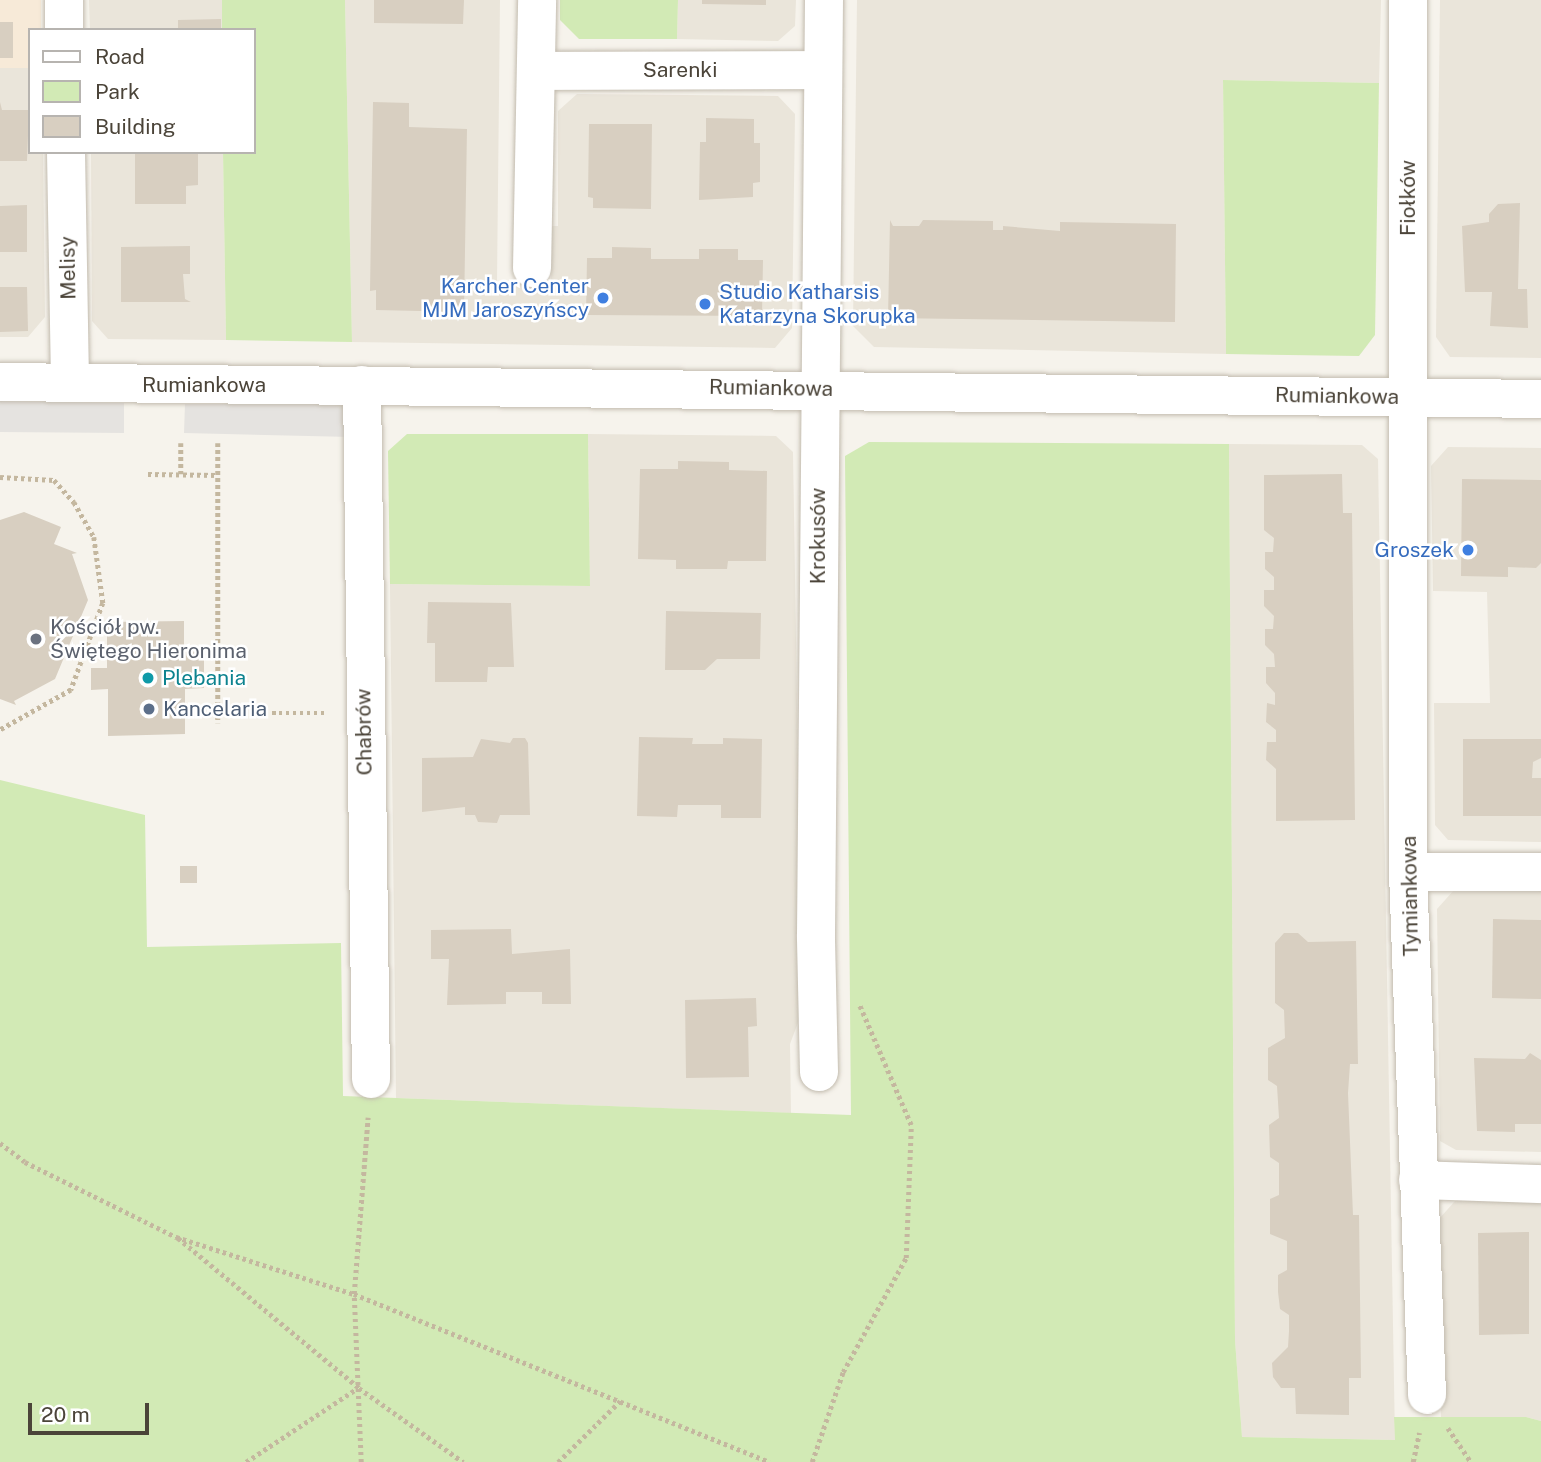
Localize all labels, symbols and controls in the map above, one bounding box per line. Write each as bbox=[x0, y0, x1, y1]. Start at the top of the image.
legend bbox=[28, 28, 256, 154]
text: Road bbox=[95, 44, 145, 69]
street label: Sarenki bbox=[643, 57, 717, 83]
text: Park bbox=[95, 79, 140, 104]
text: Building bbox=[95, 114, 176, 139]
street label: Fiołków bbox=[1395, 160, 1421, 236]
street label: Melisy bbox=[55, 236, 81, 300]
place label: Karcher Center MJM Jaroszyńscy bbox=[422, 273, 589, 323]
place label: Studio Katharsis Katarzyna Skorupka bbox=[719, 279, 916, 329]
marker: Karcher Center MJM Jaroszyńscy bbox=[595, 290, 611, 306]
marker: Studio Katharsis Katarzyna Skorupka bbox=[697, 296, 713, 312]
street label: Rumiankowa bbox=[142, 372, 266, 398]
street label: Rumiankowa bbox=[709, 374, 833, 402]
street label: Rumiankowa bbox=[1275, 382, 1399, 410]
street label: Krokusów bbox=[805, 488, 831, 584]
place label: Groszek bbox=[1374, 537, 1454, 563]
marker: Groszek bbox=[1460, 542, 1476, 558]
place label: Kościół pw. Świętego Hieronima bbox=[50, 614, 247, 664]
marker: Kościół pw. Świętego Hieronima bbox=[28, 631, 44, 647]
place label: Plebania bbox=[162, 665, 246, 691]
marker: Plebania bbox=[140, 670, 156, 686]
street label: Chabrów bbox=[351, 688, 377, 776]
place label: Kancelaria bbox=[163, 696, 267, 722]
marker: Kancelaria bbox=[141, 701, 157, 717]
street label: Tymiankowa bbox=[1396, 835, 1424, 957]
scale bar bbox=[32, 1388, 152, 1432]
text: 20 m bbox=[41, 1402, 90, 1427]

